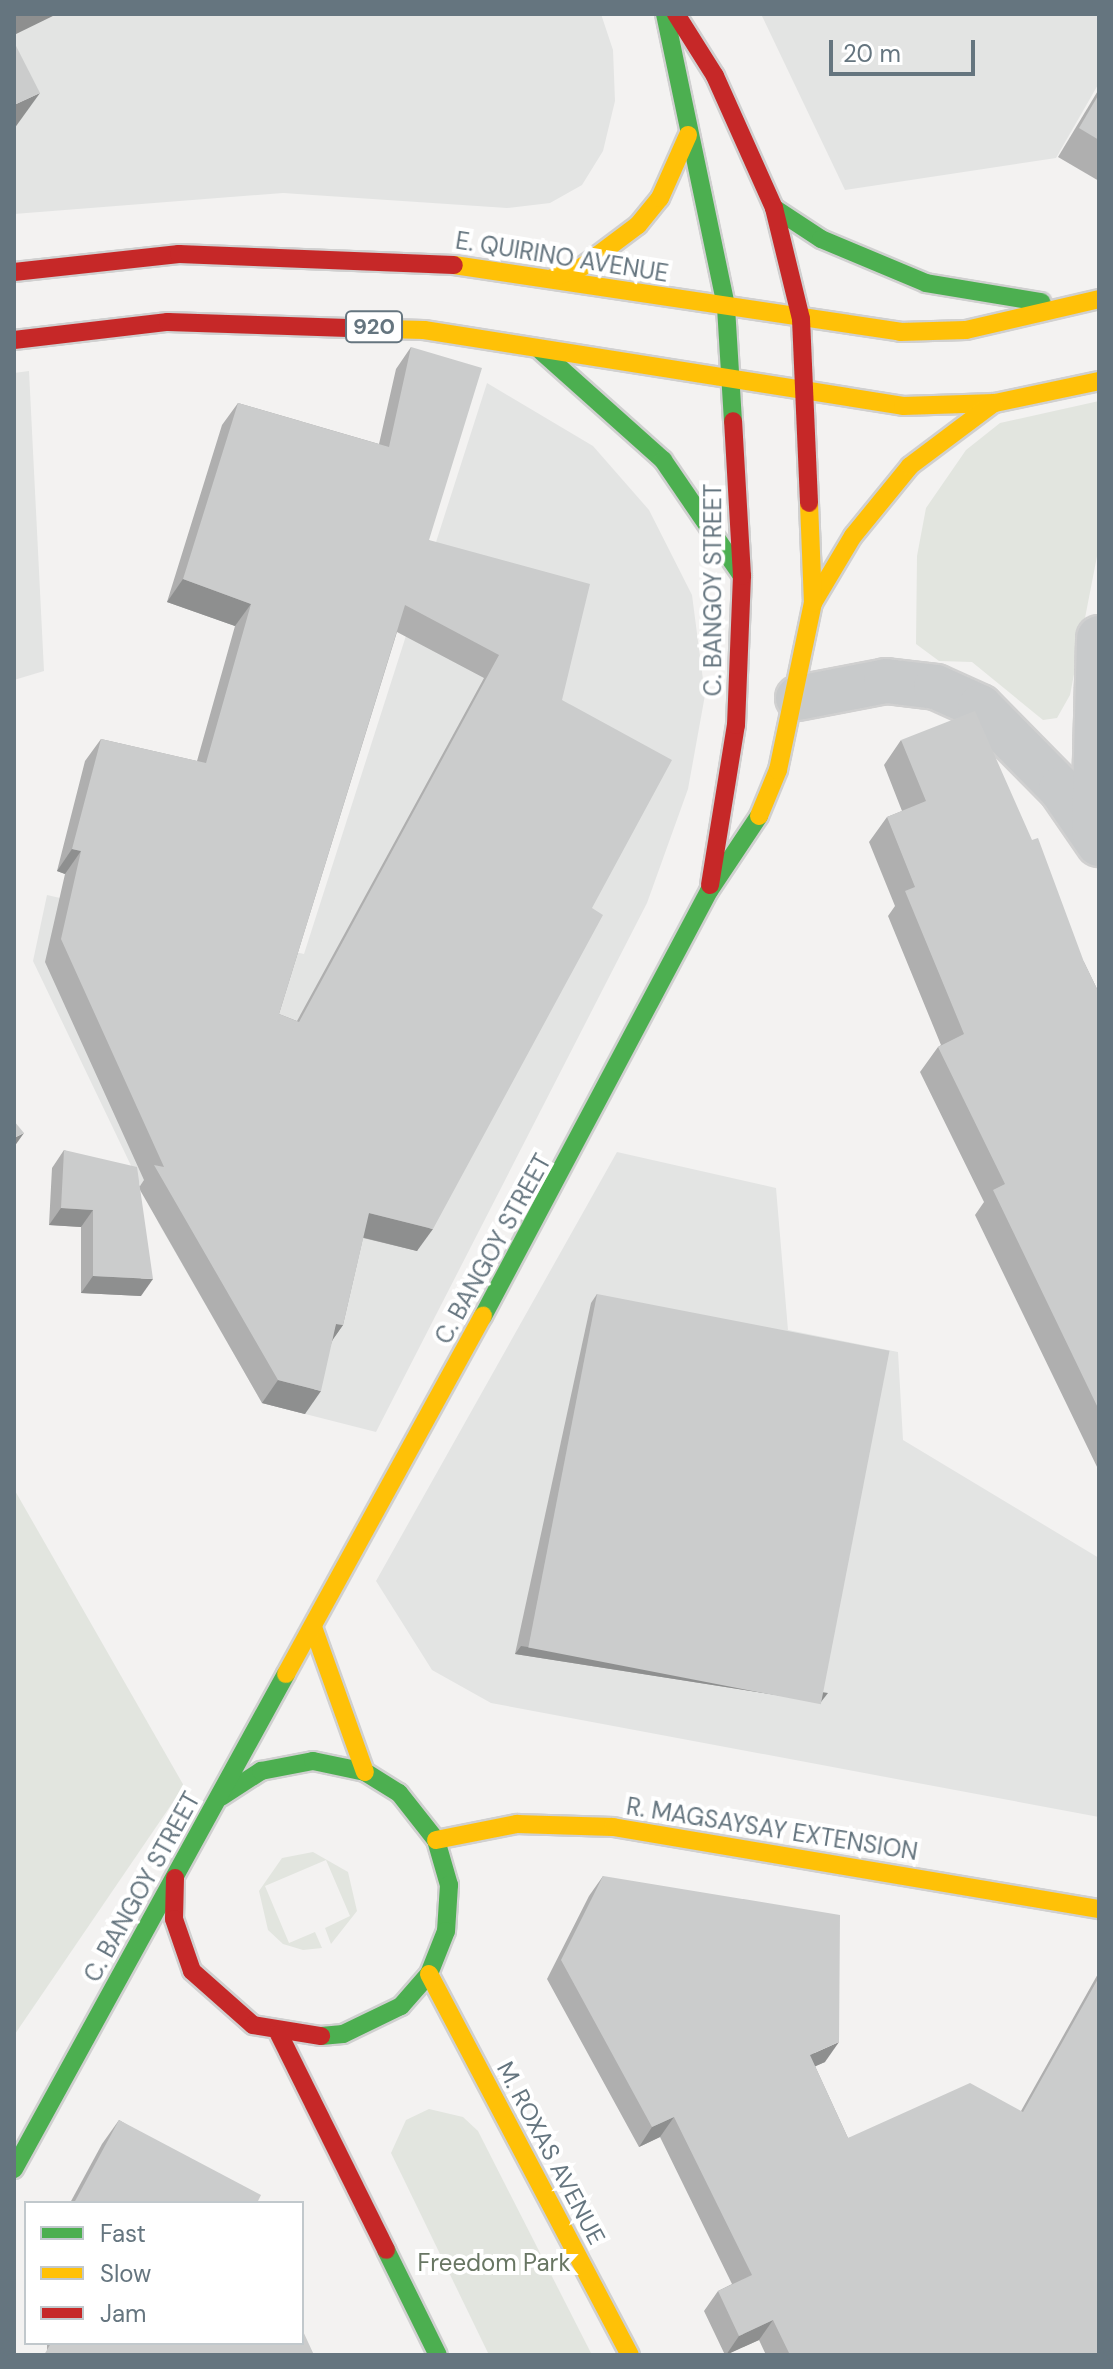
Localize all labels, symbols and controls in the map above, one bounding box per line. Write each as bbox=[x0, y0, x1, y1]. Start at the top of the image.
scale bar bbox=[833, 24, 979, 74]
text: 20 m bbox=[843, 38, 901, 69]
street label: E. QUIRINO AVENUE bbox=[454, 226, 670, 288]
road number: 920 bbox=[344, 309, 404, 345]
street label: C. BANGOY STREET bbox=[699, 484, 727, 696]
street label: C. BANGOY STREET bbox=[429, 1149, 557, 1349]
street label: C. BANGOY STREET bbox=[78, 1787, 206, 1987]
street label: R. MAGSAYSAY EXTENSION bbox=[624, 1792, 920, 1866]
street label: M. ROXAS AVENUE bbox=[491, 2057, 611, 2249]
legend bbox=[24, 2201, 304, 2345]
text: Fast bbox=[100, 2218, 146, 2249]
park label: Freedom Park bbox=[418, 2249, 570, 2277]
text: Slow bbox=[100, 2258, 151, 2289]
text: Jam bbox=[100, 2298, 146, 2329]

